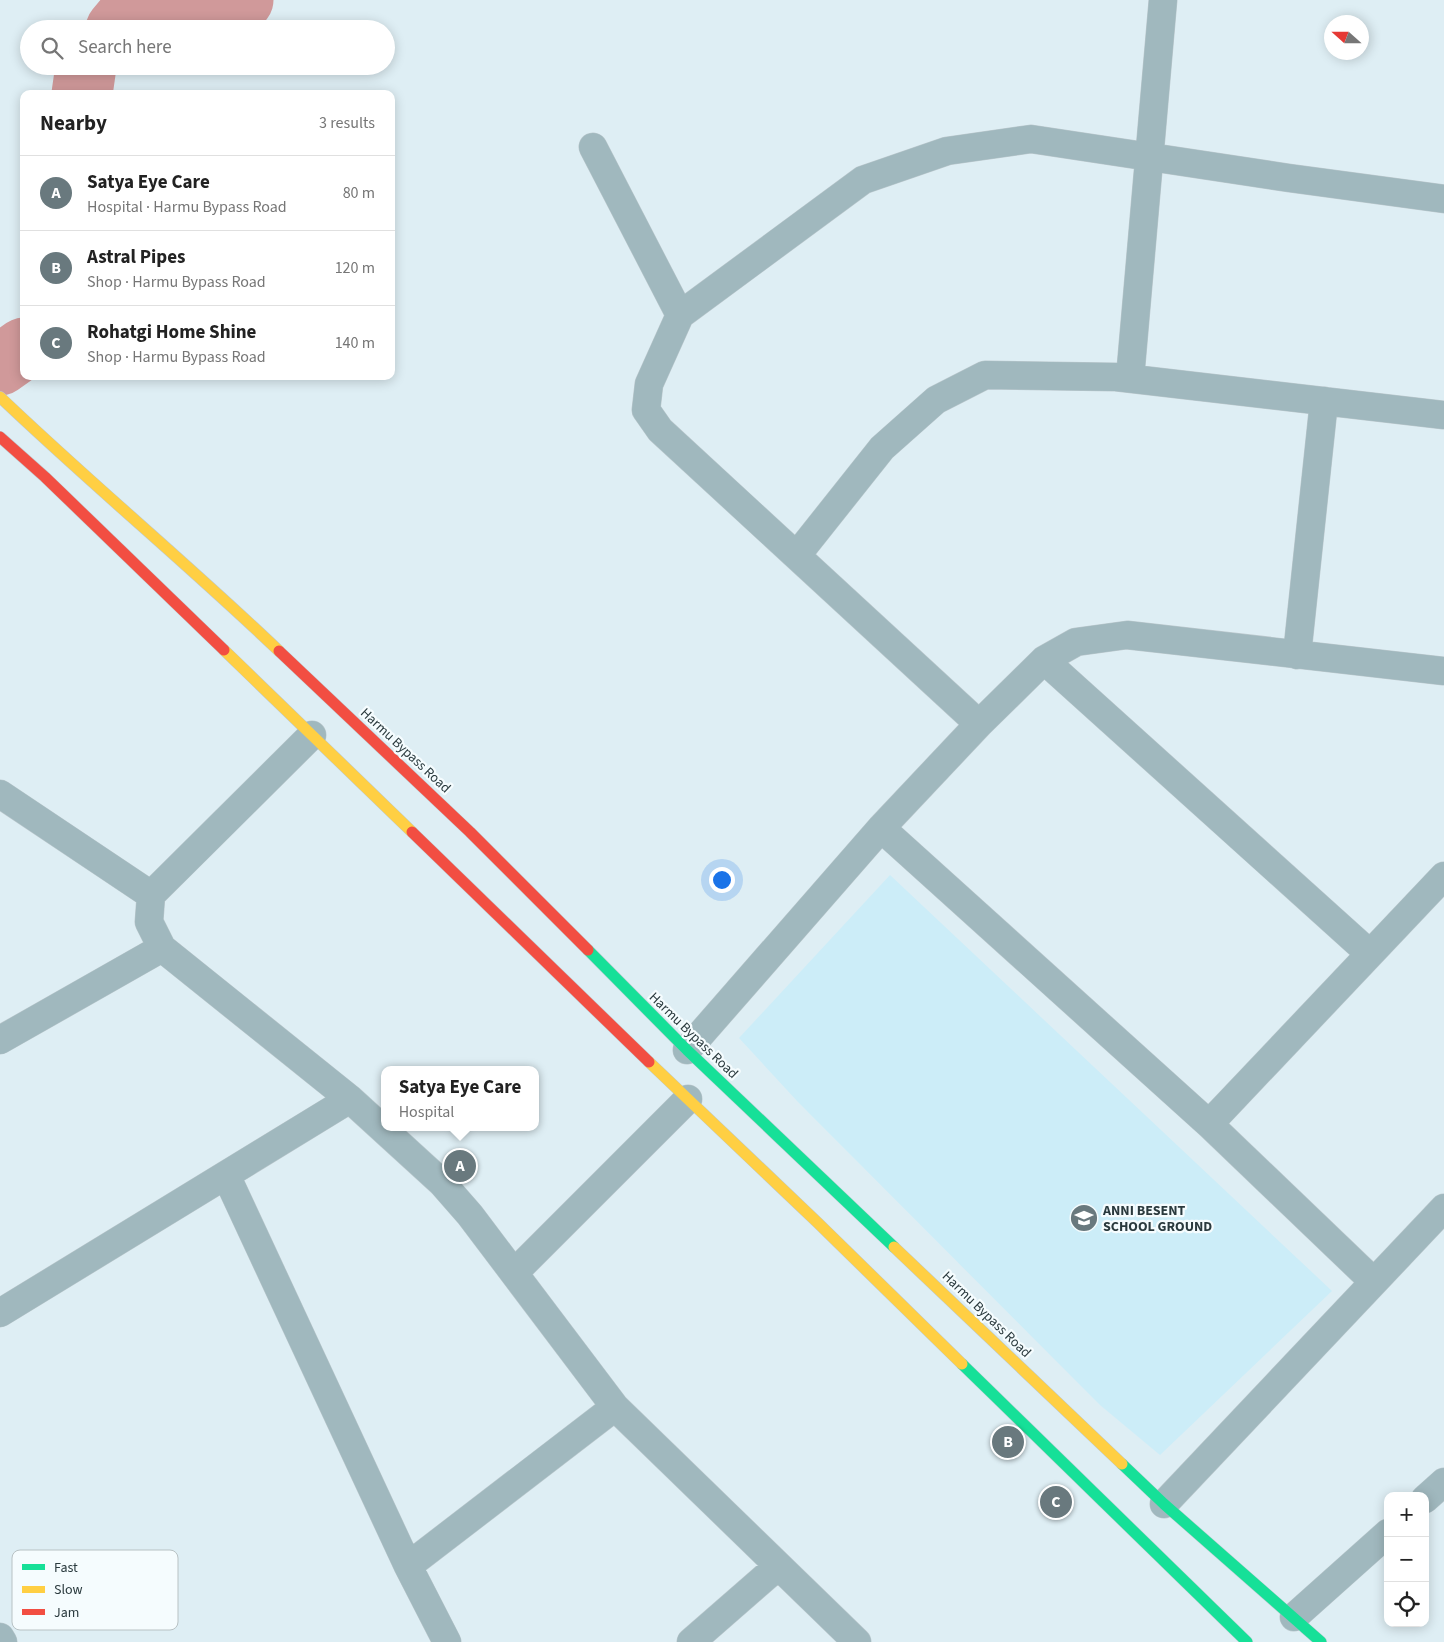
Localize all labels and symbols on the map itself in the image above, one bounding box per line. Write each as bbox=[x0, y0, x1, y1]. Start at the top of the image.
north arrow bbox=[1324, 15, 1369, 60]
street label: Harmu Bypass Road bbox=[356, 704, 455, 798]
your location bbox=[709, 867, 735, 893]
street label: Harmu Bypass Road bbox=[644, 988, 742, 1084]
pin: A bbox=[444, 1147, 476, 1185]
place label: ANNI BESENT SCHOOL GROUND bbox=[1102, 1201, 1212, 1237]
school or university icon: ANNI BESENT SCHOOL GROUND bbox=[1069, 1203, 1099, 1233]
street label: Harmu Bypass Road bbox=[937, 1267, 1035, 1363]
pin: B bbox=[992, 1423, 1024, 1461]
pin: C bbox=[1040, 1483, 1072, 1521]
legend bbox=[12, 1550, 178, 1630]
text: Fast bbox=[54, 1558, 78, 1578]
text: Slow bbox=[54, 1580, 83, 1600]
text: Jam bbox=[54, 1603, 79, 1623]

